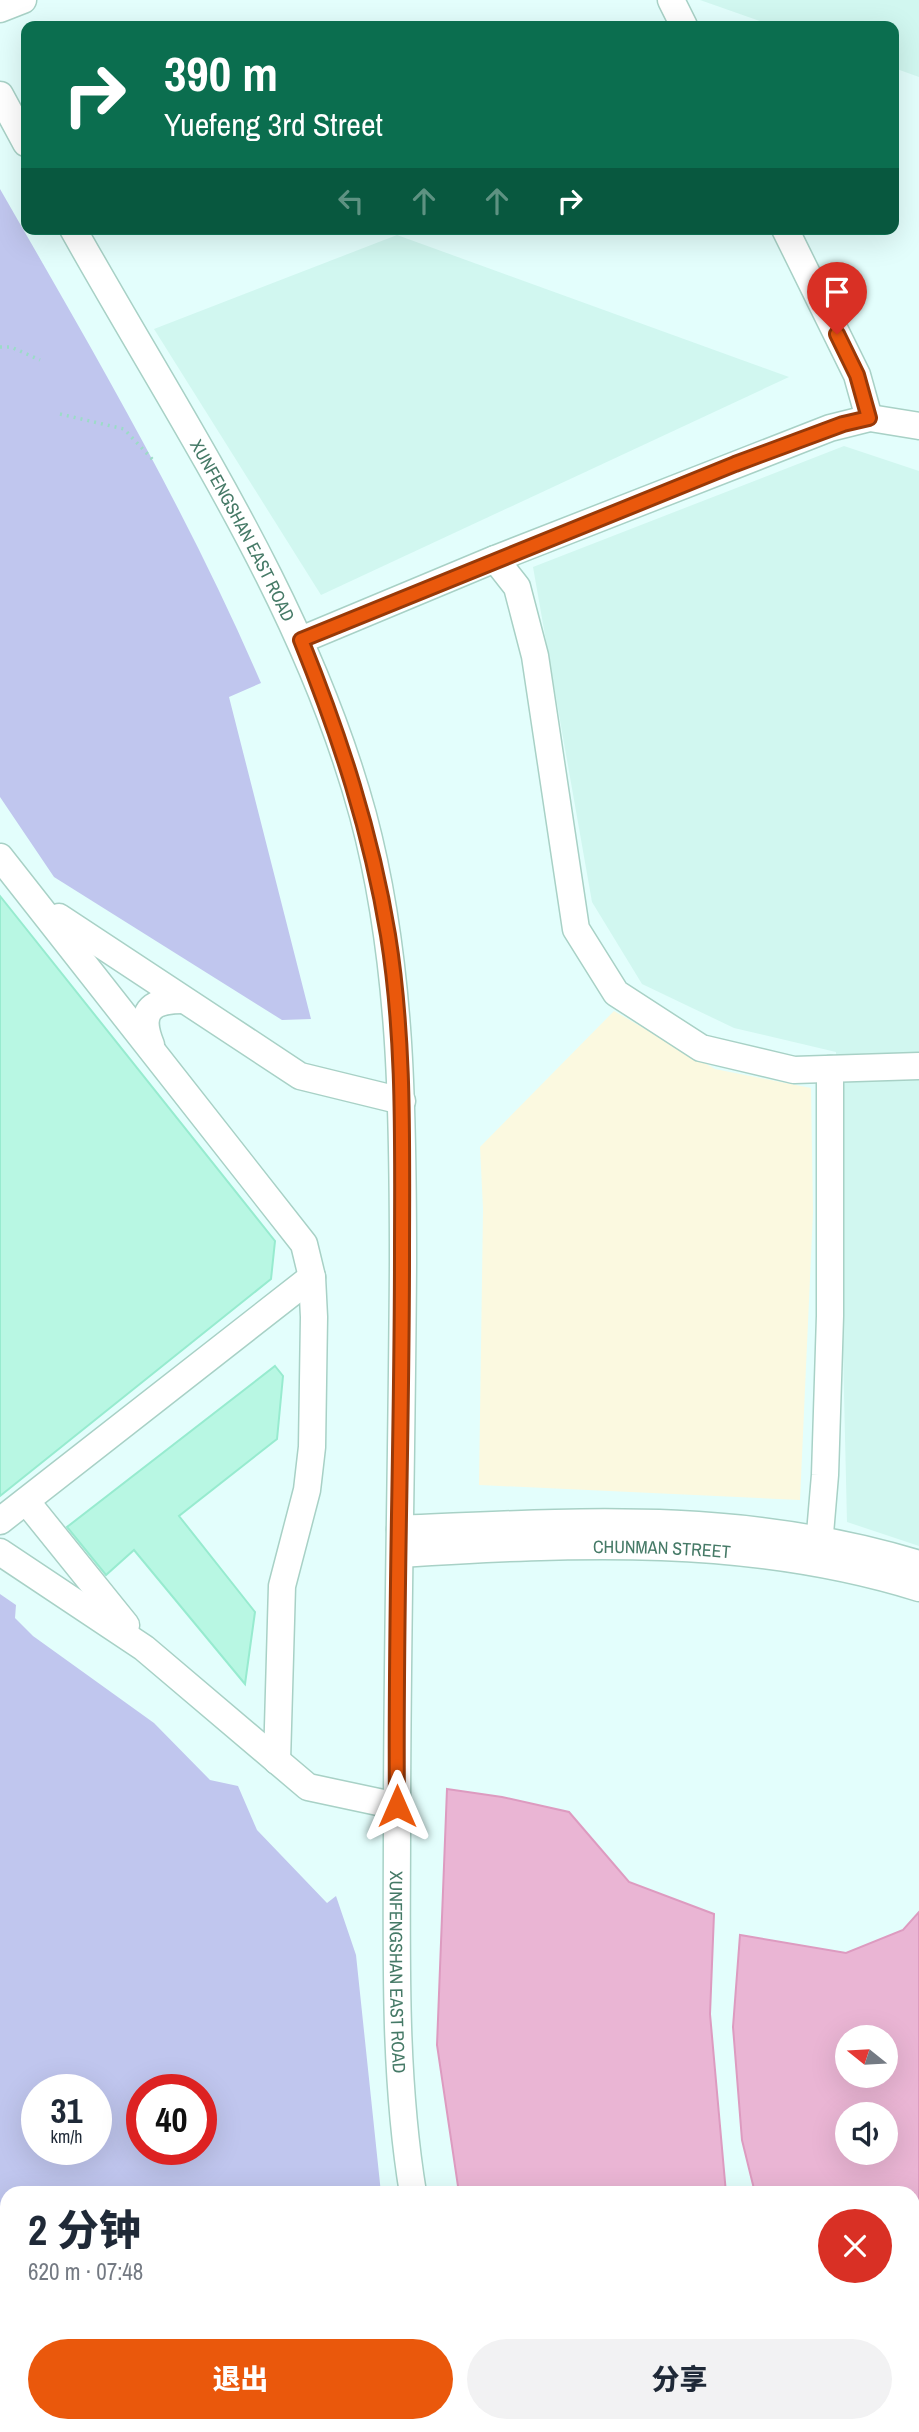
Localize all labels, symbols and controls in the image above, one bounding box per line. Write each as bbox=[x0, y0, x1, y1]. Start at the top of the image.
text: 390 m bbox=[164, 40, 278, 106]
icon: right bbox=[49, 49, 140, 140]
text: Yuefeng 3rd Street bbox=[164, 103, 383, 146]
icon: left bbox=[332, 182, 370, 220]
icon: ahead bbox=[405, 182, 443, 220]
icon: ahead bbox=[478, 182, 516, 220]
icon: right bbox=[551, 182, 589, 220]
pin bbox=[807, 262, 867, 334]
icon: arrive bbox=[818, 273, 856, 311]
street label: XUNFENGSHAN EAST ROAD bbox=[185, 435, 301, 625]
street label: CHUNMAN STREET bbox=[593, 1533, 732, 1564]
position arrow bbox=[360, 1769, 434, 1843]
street label: XUNFENGSHAN EAST ROAD bbox=[384, 1871, 413, 2074]
north arrow bbox=[835, 2025, 898, 2088]
map controls bbox=[835, 2025, 898, 2165]
speed limit sign: 40 bbox=[126, 2074, 217, 2165]
text: 31 bbox=[51, 2087, 82, 2134]
button: sound bbox=[835, 2102, 898, 2165]
text: km/h bbox=[51, 2124, 83, 2149]
text: 2 分钟 bbox=[28, 2202, 141, 2258]
button: close bbox=[818, 2209, 892, 2283]
text: 620 m · 07:48 bbox=[28, 2256, 143, 2287]
button: 退出 bbox=[28, 2339, 453, 2419]
button: 分享 bbox=[467, 2339, 892, 2419]

